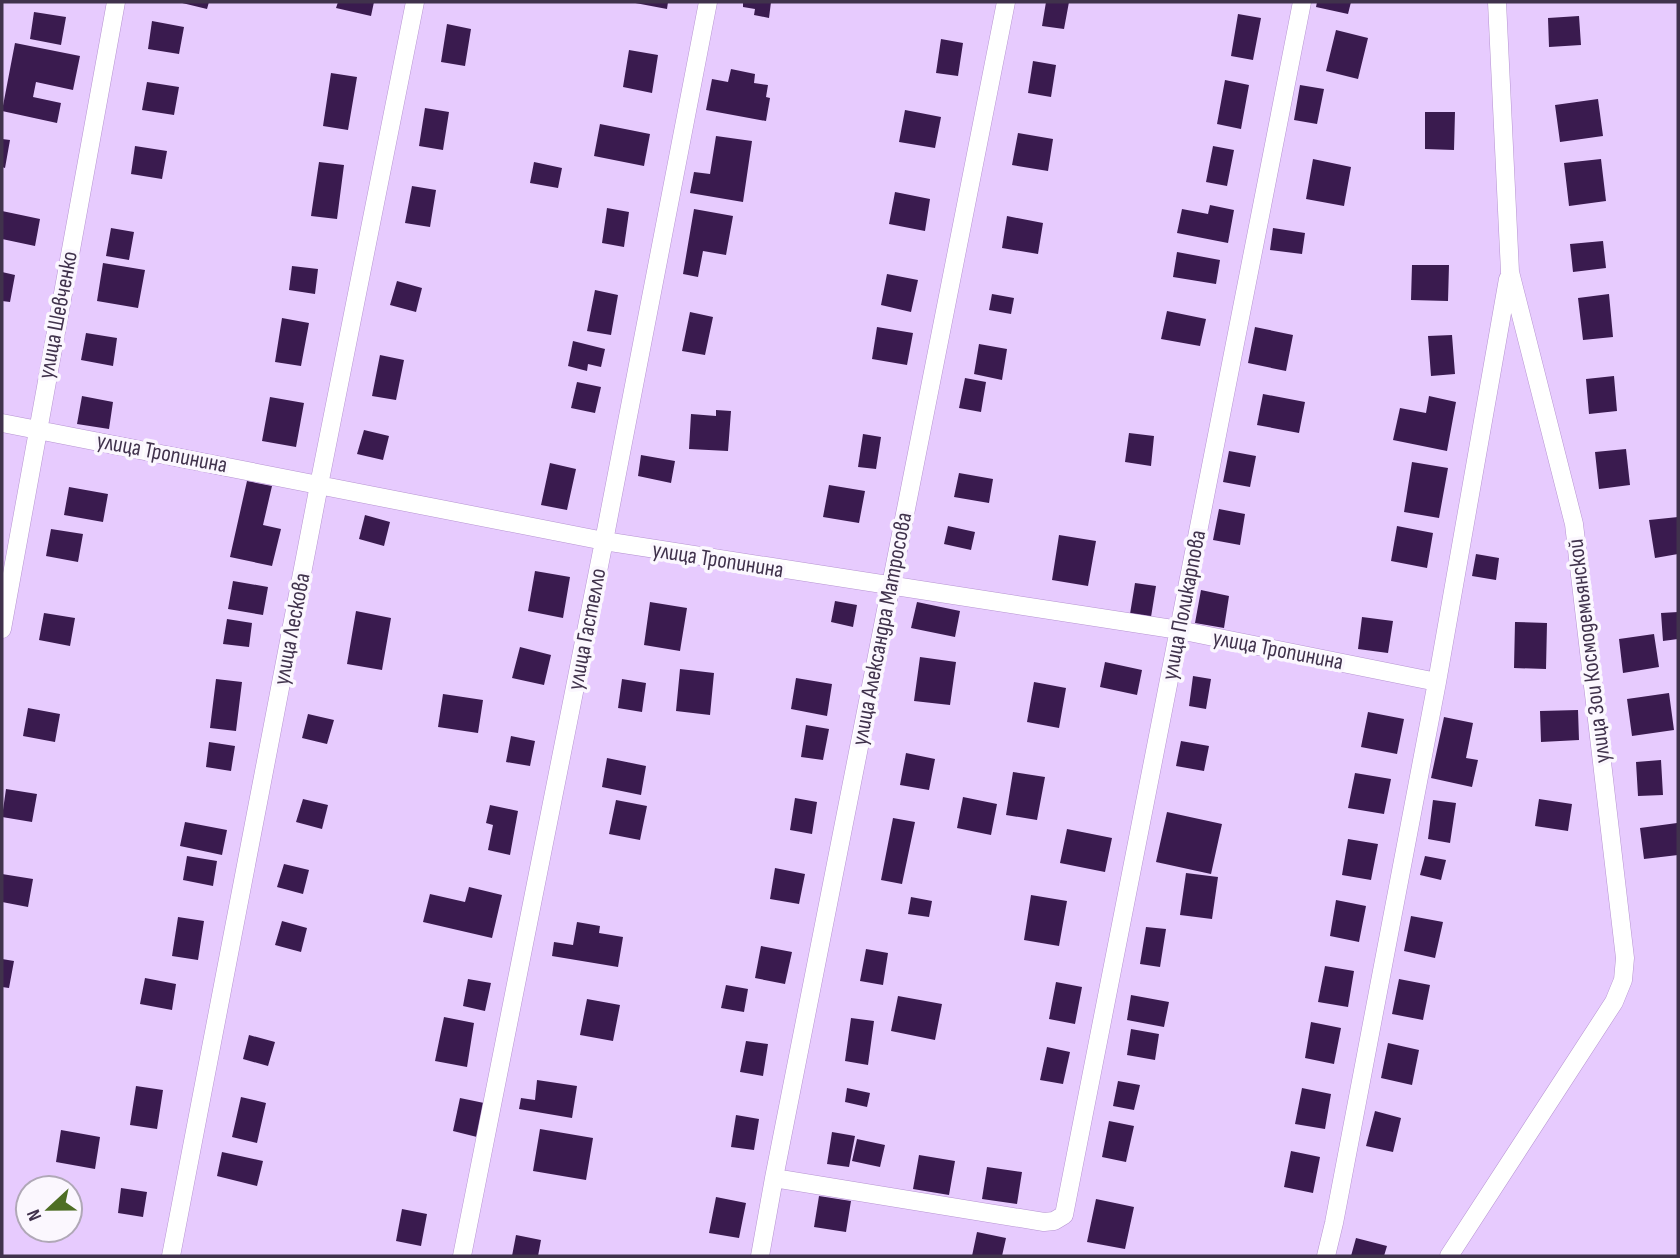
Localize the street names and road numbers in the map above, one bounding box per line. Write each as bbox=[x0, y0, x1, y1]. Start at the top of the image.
street label: улица Шевченко bbox=[32, 249, 84, 381]
street label: улица Тропинина bbox=[94, 427, 230, 479]
street label: улица Александра Матросова bbox=[846, 510, 918, 748]
street label: улица Поликарпова bbox=[1156, 528, 1212, 682]
street label: улица Тропинина bbox=[650, 536, 786, 584]
street label: улица Зои Космодемьянской bbox=[1561, 537, 1617, 765]
street label: улица Гастелло bbox=[561, 566, 613, 692]
street label: улица Лескова bbox=[267, 571, 317, 687]
street label: улица Тропинина bbox=[1210, 624, 1346, 676]

